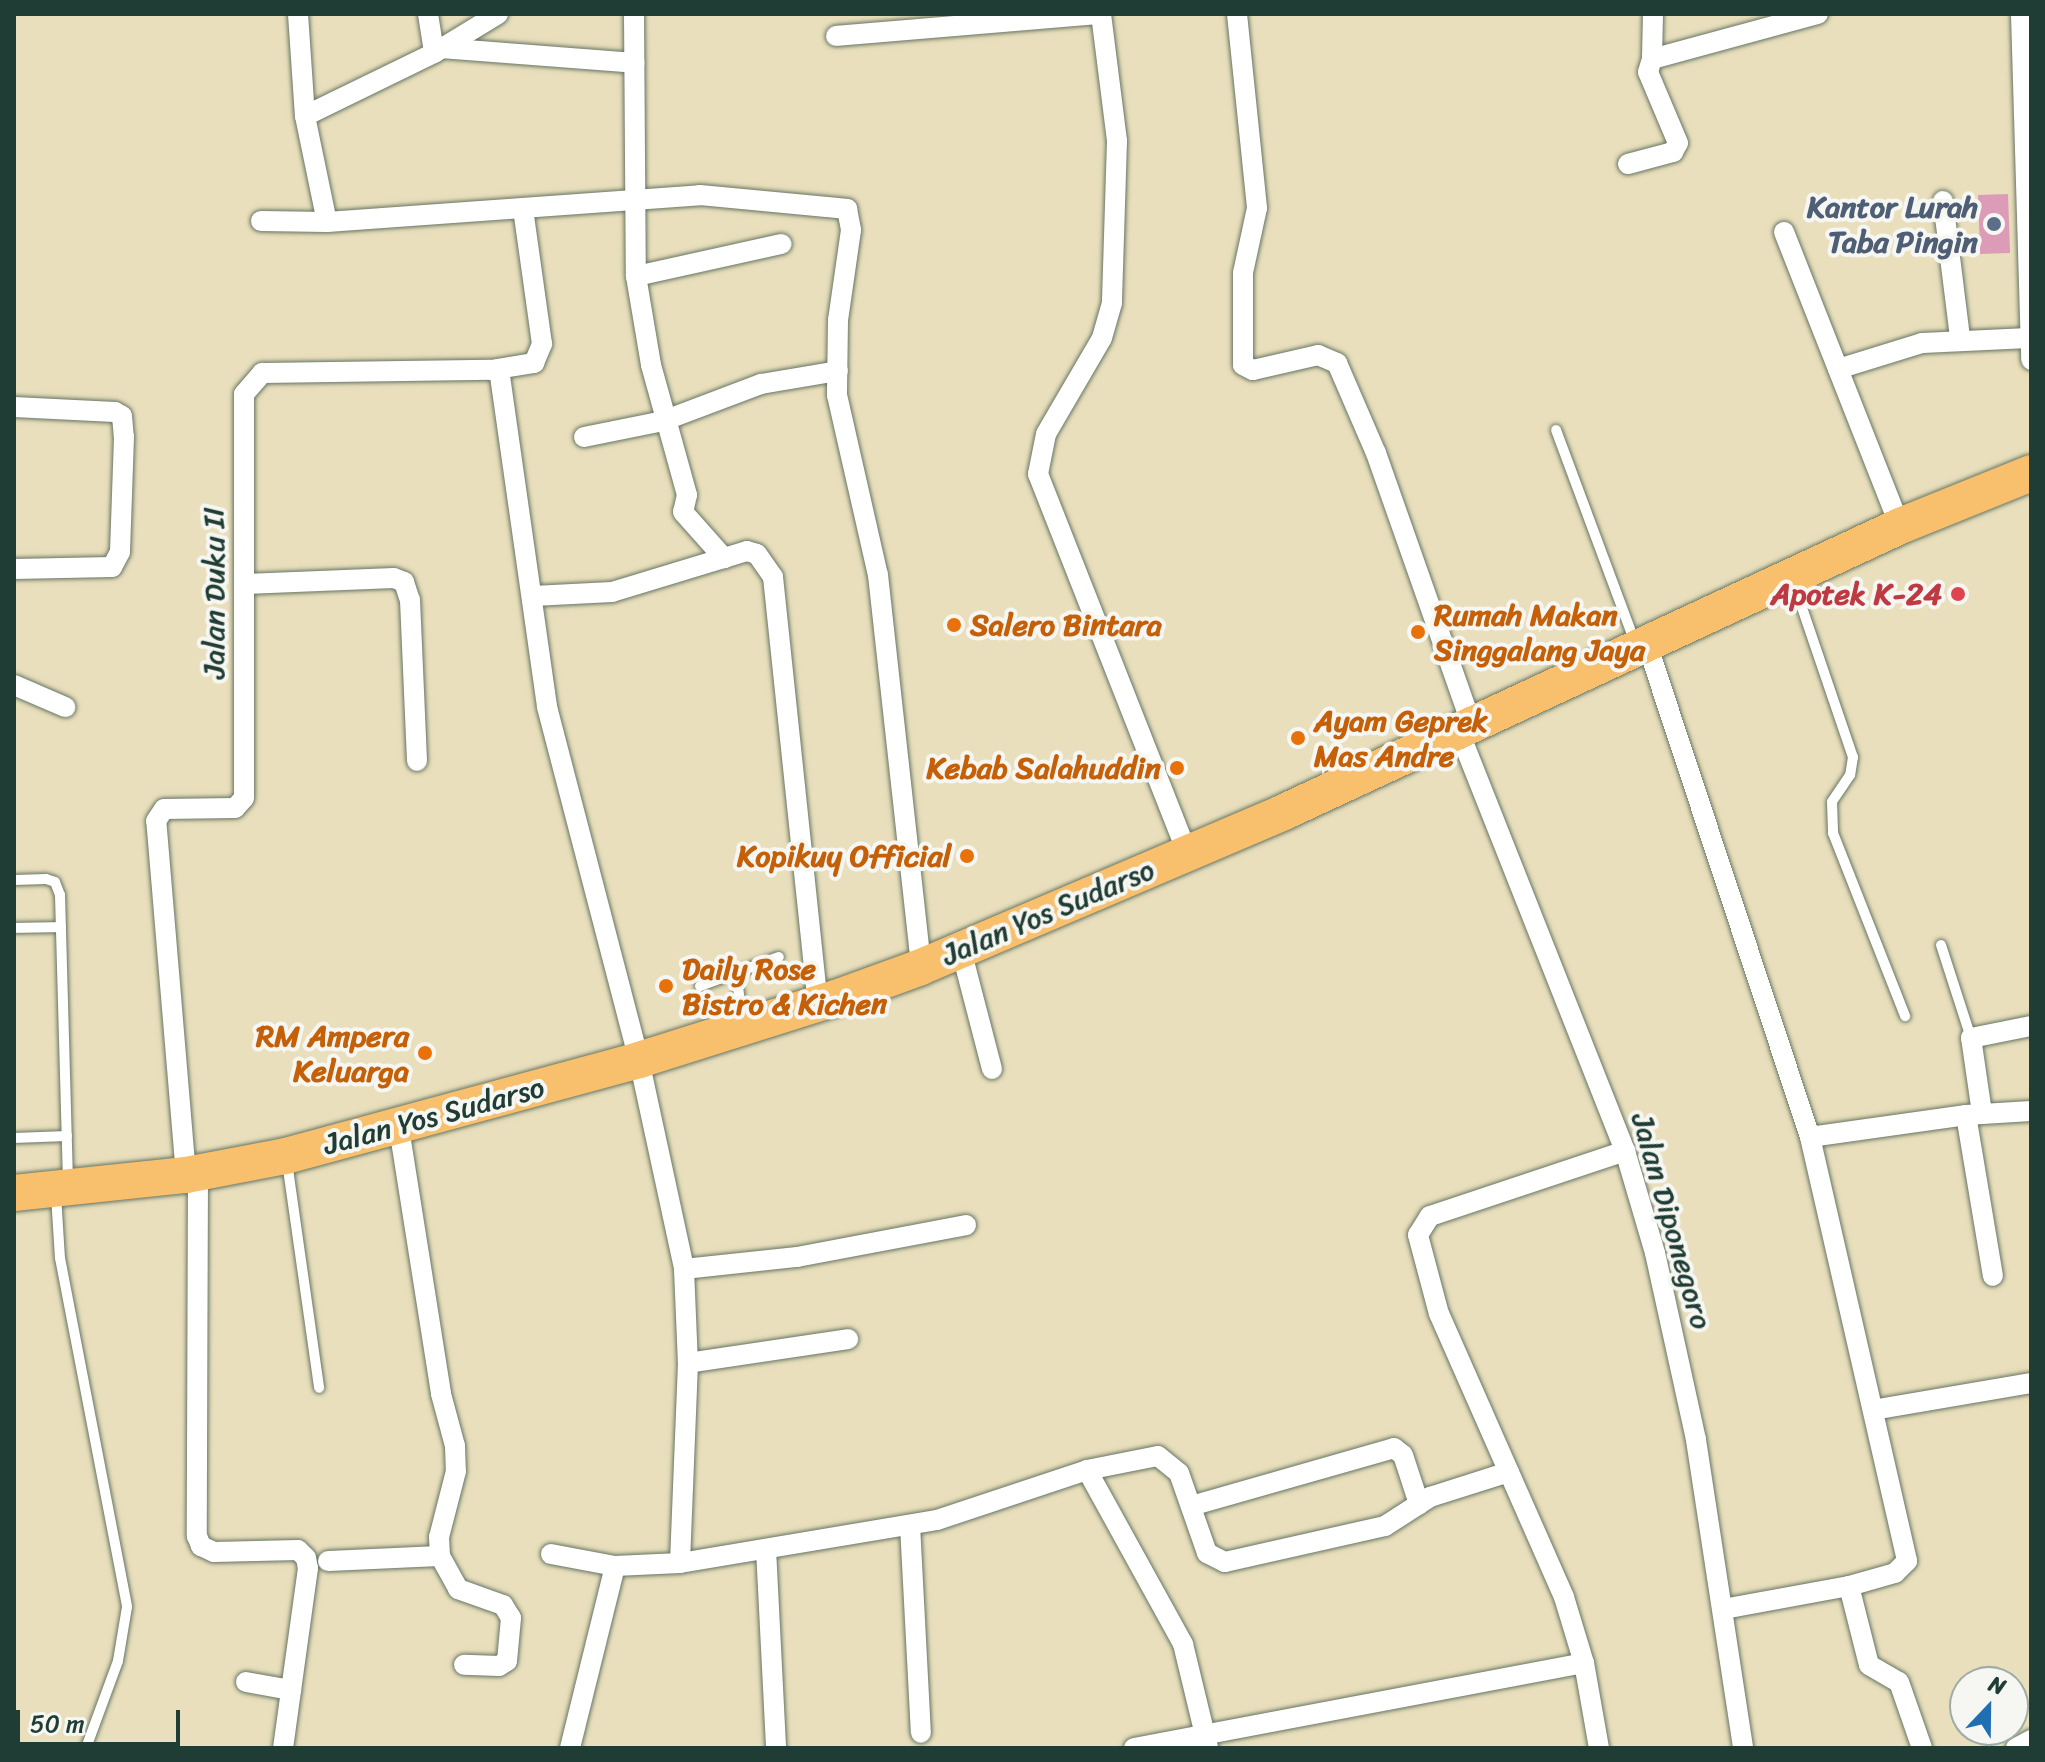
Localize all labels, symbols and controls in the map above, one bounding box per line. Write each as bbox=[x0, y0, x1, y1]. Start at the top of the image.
place label: Kantor Lurah Taba Pingin bbox=[1807, 189, 1978, 260]
marker: Kantor Lurah Taba Pingin bbox=[1985, 215, 2003, 233]
street label: Jalan Duku II bbox=[196, 507, 232, 679]
place label: Apotek K-24 bbox=[1771, 576, 1942, 612]
marker: Apotek K-24 bbox=[1949, 585, 1967, 603]
place label: Rumah Makan Singgalang Jaya bbox=[1434, 597, 1645, 668]
place label: Salero Bintara bbox=[970, 607, 1162, 643]
marker: Salero Bintara bbox=[945, 616, 963, 634]
marker: Rumah Makan Singgalang Jaya bbox=[1409, 623, 1427, 641]
place label: Ayam Geprek Mas Andre bbox=[1314, 703, 1489, 774]
marker: Ayam Geprek Mas Andre bbox=[1289, 729, 1307, 747]
place label: Kebab Salahuddin bbox=[927, 750, 1161, 786]
marker: Kebab Salahuddin bbox=[1168, 759, 1186, 777]
place label: Kopikuy Official bbox=[737, 838, 951, 874]
marker: Kopikuy Official bbox=[958, 847, 976, 865]
street label: Jalan Yos Sudarso bbox=[934, 850, 1162, 974]
place label: Daily Rose Bistro & Kichen bbox=[682, 951, 887, 1022]
marker: Daily Rose Bistro & Kichen bbox=[657, 977, 675, 995]
place label: RM Ampera Keluarga bbox=[256, 1018, 409, 1088]
marker: RM Ampera Keluarga bbox=[416, 1044, 434, 1062]
street label: Jalan Yos Sudarso bbox=[317, 1069, 551, 1163]
street label: Jalan Diponegoro bbox=[1624, 1109, 1720, 1333]
text: N bbox=[1983, 1664, 2012, 1706]
north arrow bbox=[1949, 1666, 2029, 1746]
scale bar bbox=[20, 1694, 184, 1744]
text: 50 m bbox=[30, 1703, 85, 1745]

